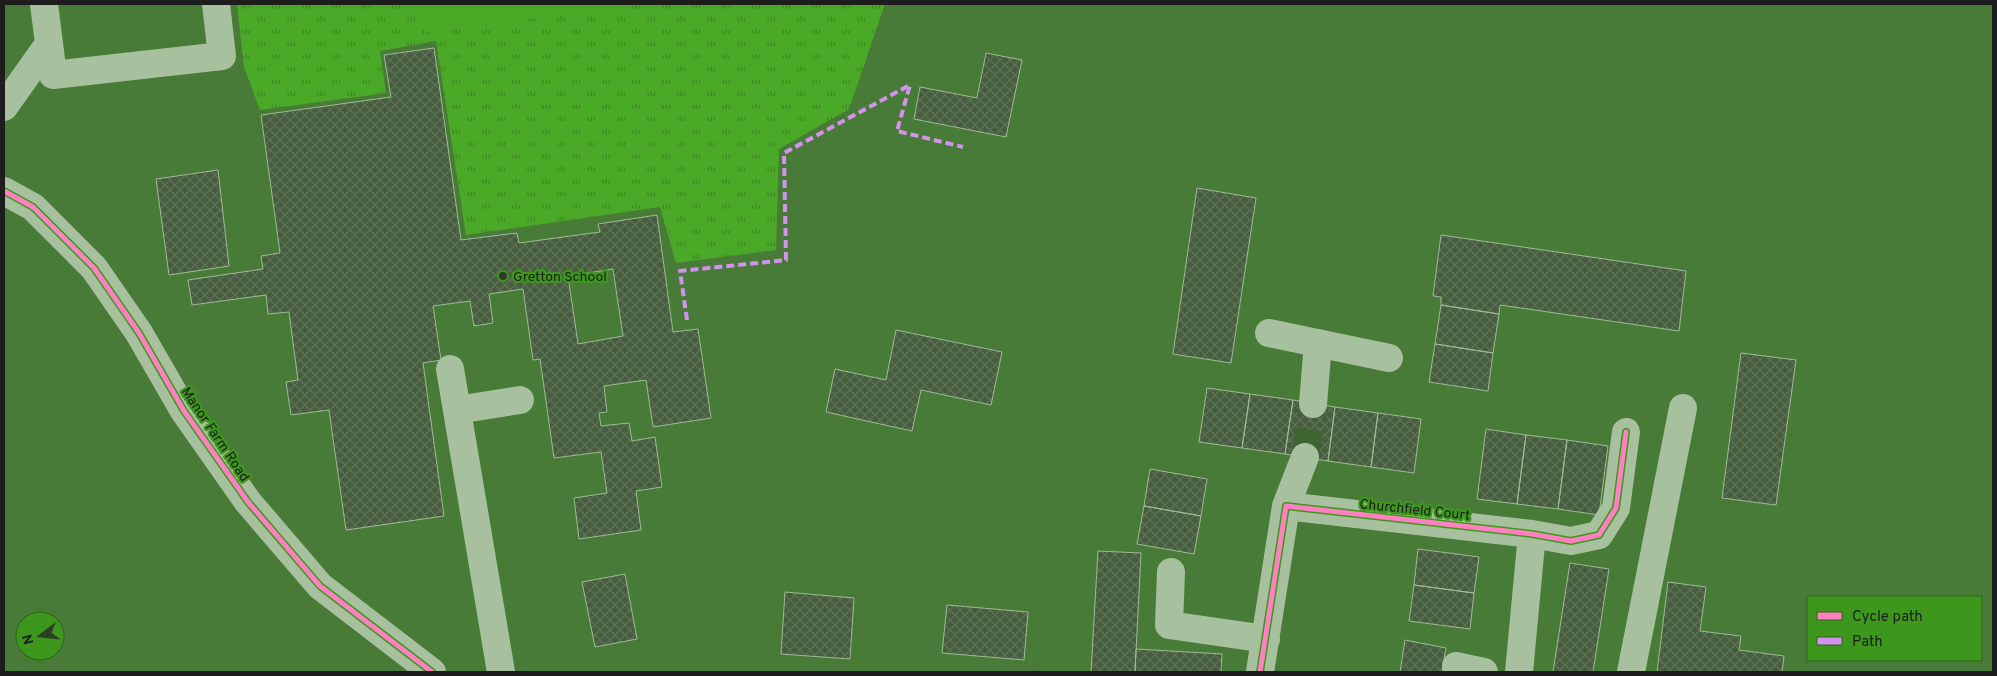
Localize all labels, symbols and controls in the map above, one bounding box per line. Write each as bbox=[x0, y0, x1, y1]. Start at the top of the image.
place label: Gretton School bbox=[513, 269, 607, 286]
marker: Gretton School bbox=[497, 270, 509, 282]
street label: Manor Farm Road bbox=[177, 384, 253, 485]
street label: Churchfield Court bbox=[1359, 496, 1471, 525]
legend bbox=[1807, 596, 1982, 661]
text: Cycle path bbox=[1852, 608, 1923, 627]
north arrow bbox=[15, 611, 65, 661]
text: N bbox=[19, 632, 39, 646]
text: Path bbox=[1852, 633, 1883, 652]

